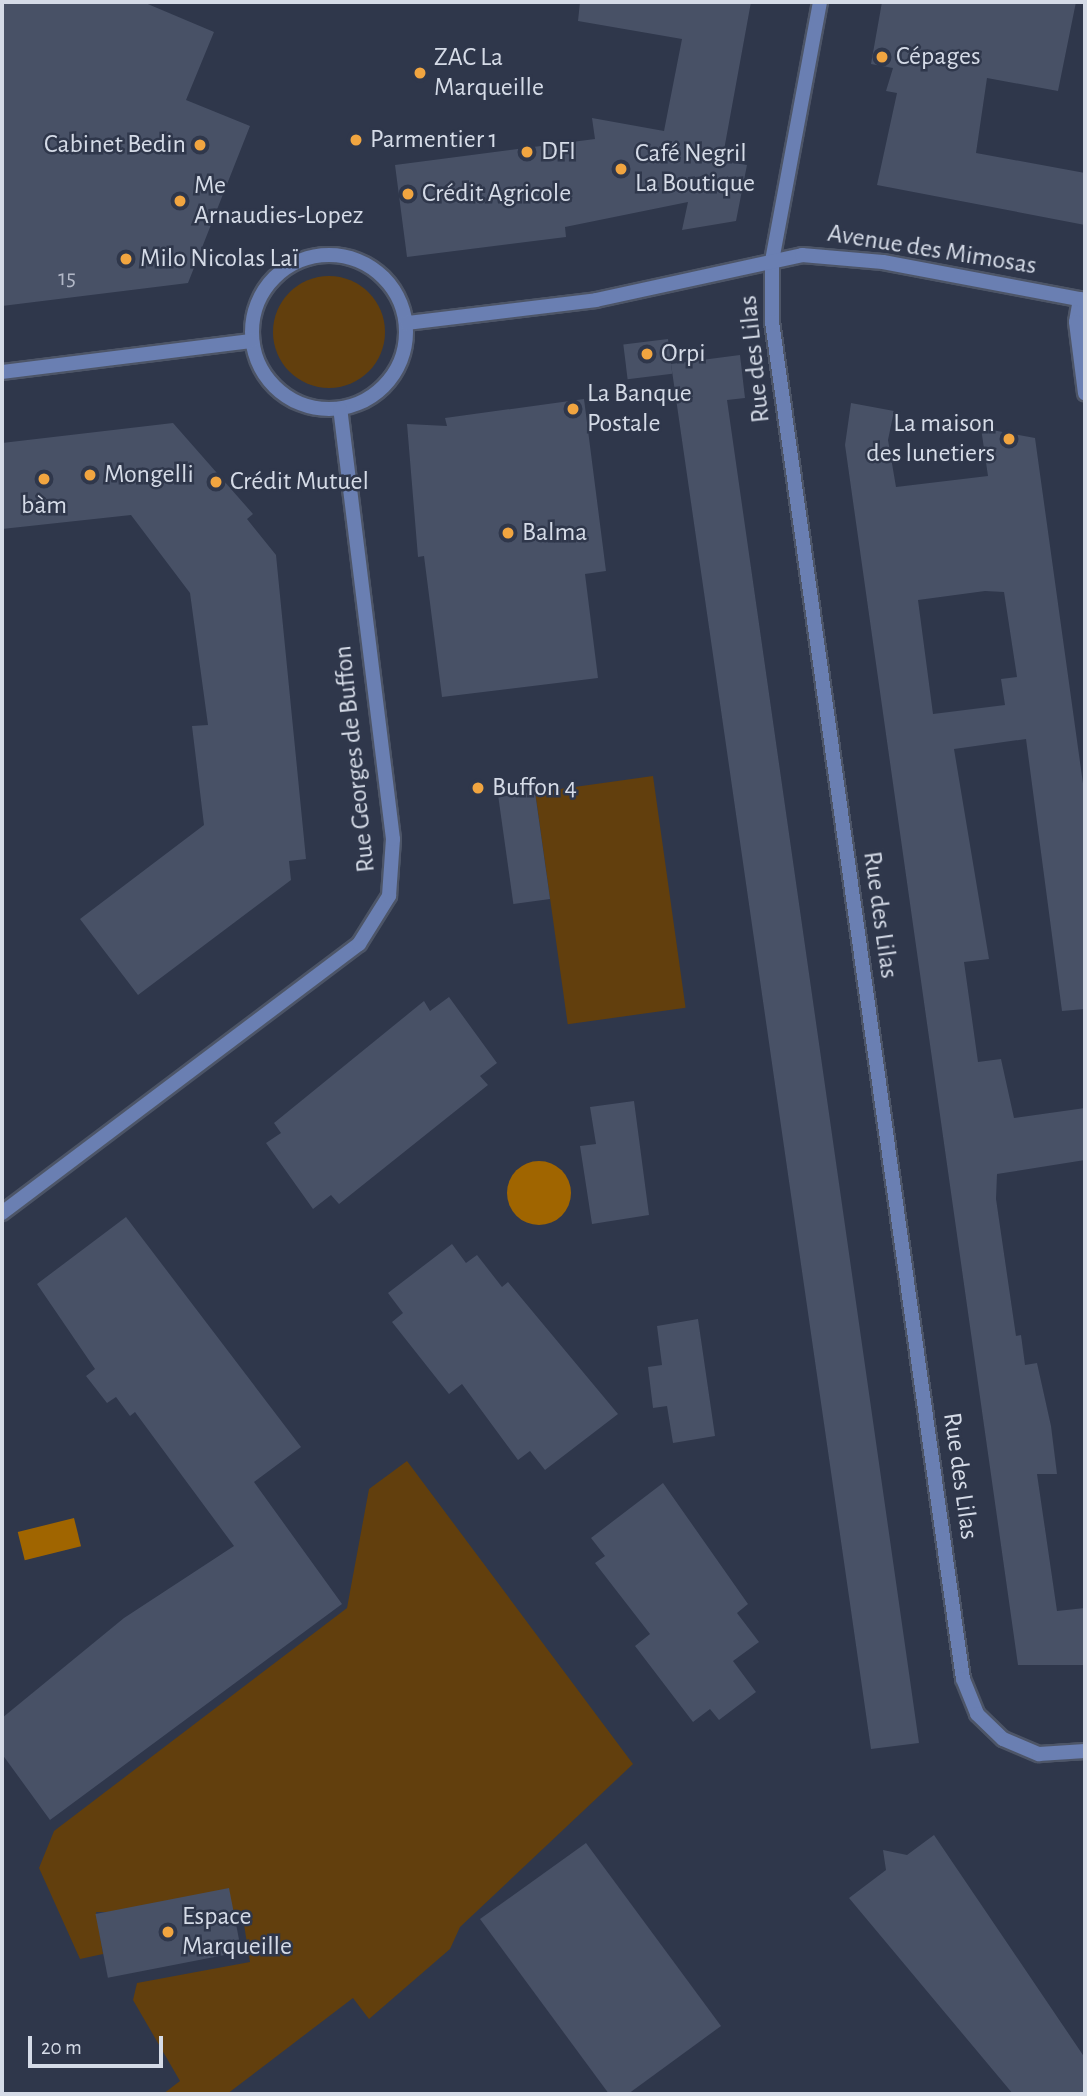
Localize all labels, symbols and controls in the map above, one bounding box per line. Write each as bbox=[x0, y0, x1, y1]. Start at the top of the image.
place label: Cépages bbox=[896, 41, 980, 73]
place label: ZAC La Marqueille bbox=[434, 42, 544, 104]
marker: Cépages bbox=[874, 49, 890, 65]
marker: ZAC La Marqueille bbox=[412, 65, 428, 81]
place label: Parmentier 1 bbox=[370, 124, 497, 156]
place label: Cabinet Bedin bbox=[44, 129, 186, 161]
marker: Parmentier 1 bbox=[348, 132, 364, 148]
place label: DFI bbox=[541, 136, 576, 168]
marker: Cabinet Bedin bbox=[192, 137, 208, 153]
place label: Café Negril La Boutique bbox=[635, 138, 755, 200]
marker: DFI bbox=[519, 144, 535, 160]
marker: Café Negril La Boutique bbox=[613, 161, 629, 177]
place label: Me Arnaudies-Lopez bbox=[194, 170, 364, 232]
place label: Crédit Agricole bbox=[422, 178, 571, 210]
marker: Crédit Agricole bbox=[400, 186, 416, 202]
marker: Me Arnaudies-Lopez bbox=[172, 193, 188, 209]
street label: Avenue des Mimosas bbox=[825, 218, 1039, 282]
place label: Milo Nicolas Laï bbox=[140, 243, 299, 275]
marker: Milo Nicolas Laï bbox=[118, 251, 134, 267]
house number: 15 bbox=[58, 265, 76, 293]
street label: Rue des Lilas bbox=[733, 294, 777, 424]
place label: Orpi bbox=[661, 338, 705, 370]
marker: Orpi bbox=[639, 346, 655, 362]
place label: La Banque Postale bbox=[587, 378, 692, 440]
marker: La Banque Postale bbox=[565, 401, 581, 417]
place label: La maison des lunetiers bbox=[866, 408, 995, 470]
marker: La maison des lunetiers bbox=[1001, 431, 1017, 447]
place label: Mongelli bbox=[104, 459, 194, 491]
place label: Crédit Mutuel bbox=[230, 466, 369, 498]
marker: Mongelli bbox=[82, 467, 98, 483]
marker: bàm bbox=[36, 471, 52, 487]
marker: Crédit Mutuel bbox=[208, 474, 224, 490]
place label: bàm bbox=[21, 490, 67, 522]
place label: Balma bbox=[522, 517, 587, 549]
marker: Balma bbox=[500, 525, 516, 541]
street label: Rue Georges de Buffon bbox=[328, 644, 382, 874]
place label: Buffon 4 bbox=[492, 772, 577, 804]
marker: Buffon 4 bbox=[470, 780, 486, 796]
street label: Rue des Lilas bbox=[856, 849, 904, 981]
street label: Rue des Lilas bbox=[936, 1410, 984, 1542]
place label: Espace Marqueille bbox=[182, 1901, 292, 1962]
marker: Espace Marqueille bbox=[160, 1924, 176, 1940]
scale bar bbox=[32, 2022, 166, 2066]
text: 20 m bbox=[41, 2037, 82, 2058]

